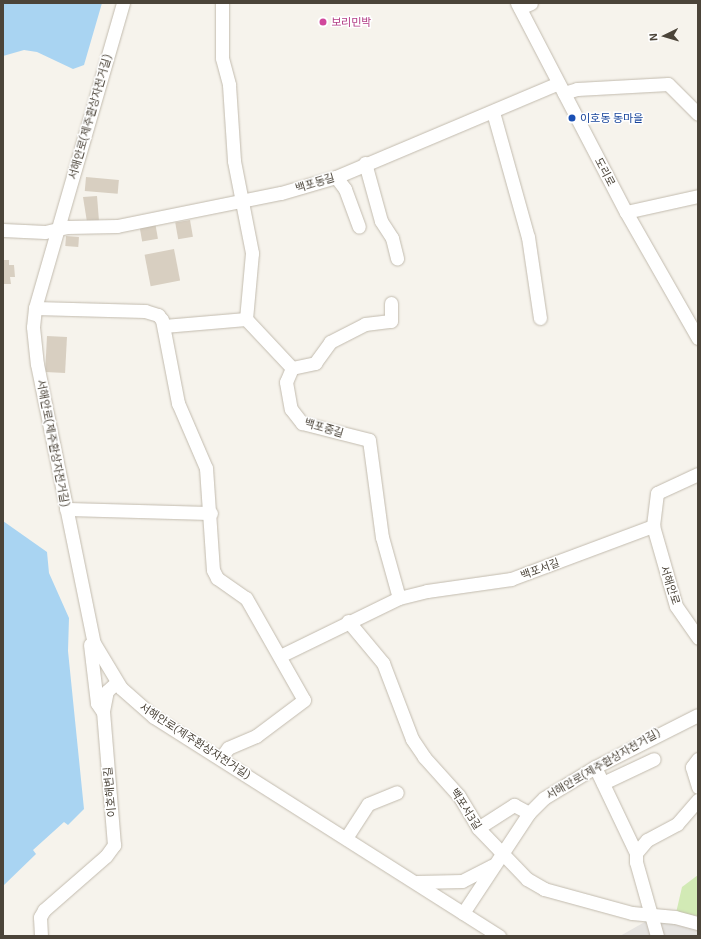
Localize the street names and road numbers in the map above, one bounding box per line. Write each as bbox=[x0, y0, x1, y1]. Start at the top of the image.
street label: 서해안로(제주환상자전거길) bbox=[66, 53, 114, 181]
street label: 도리로 bbox=[592, 155, 618, 189]
street label: 백포동길 bbox=[294, 171, 336, 195]
street label: 서해안로(제주환상자전거길) bbox=[34, 378, 72, 508]
street label: 백포중길 bbox=[303, 416, 345, 440]
street label: 백포서길 bbox=[519, 556, 561, 582]
street label: 서해안로 bbox=[657, 564, 683, 606]
street label: 서해안로(제주환상자전거길) bbox=[137, 700, 253, 782]
street label: 서해안로(제주환상자전거길) bbox=[544, 726, 662, 802]
street label: 이호해변길 bbox=[101, 766, 119, 818]
street label: 백포서3길 bbox=[448, 786, 484, 832]

